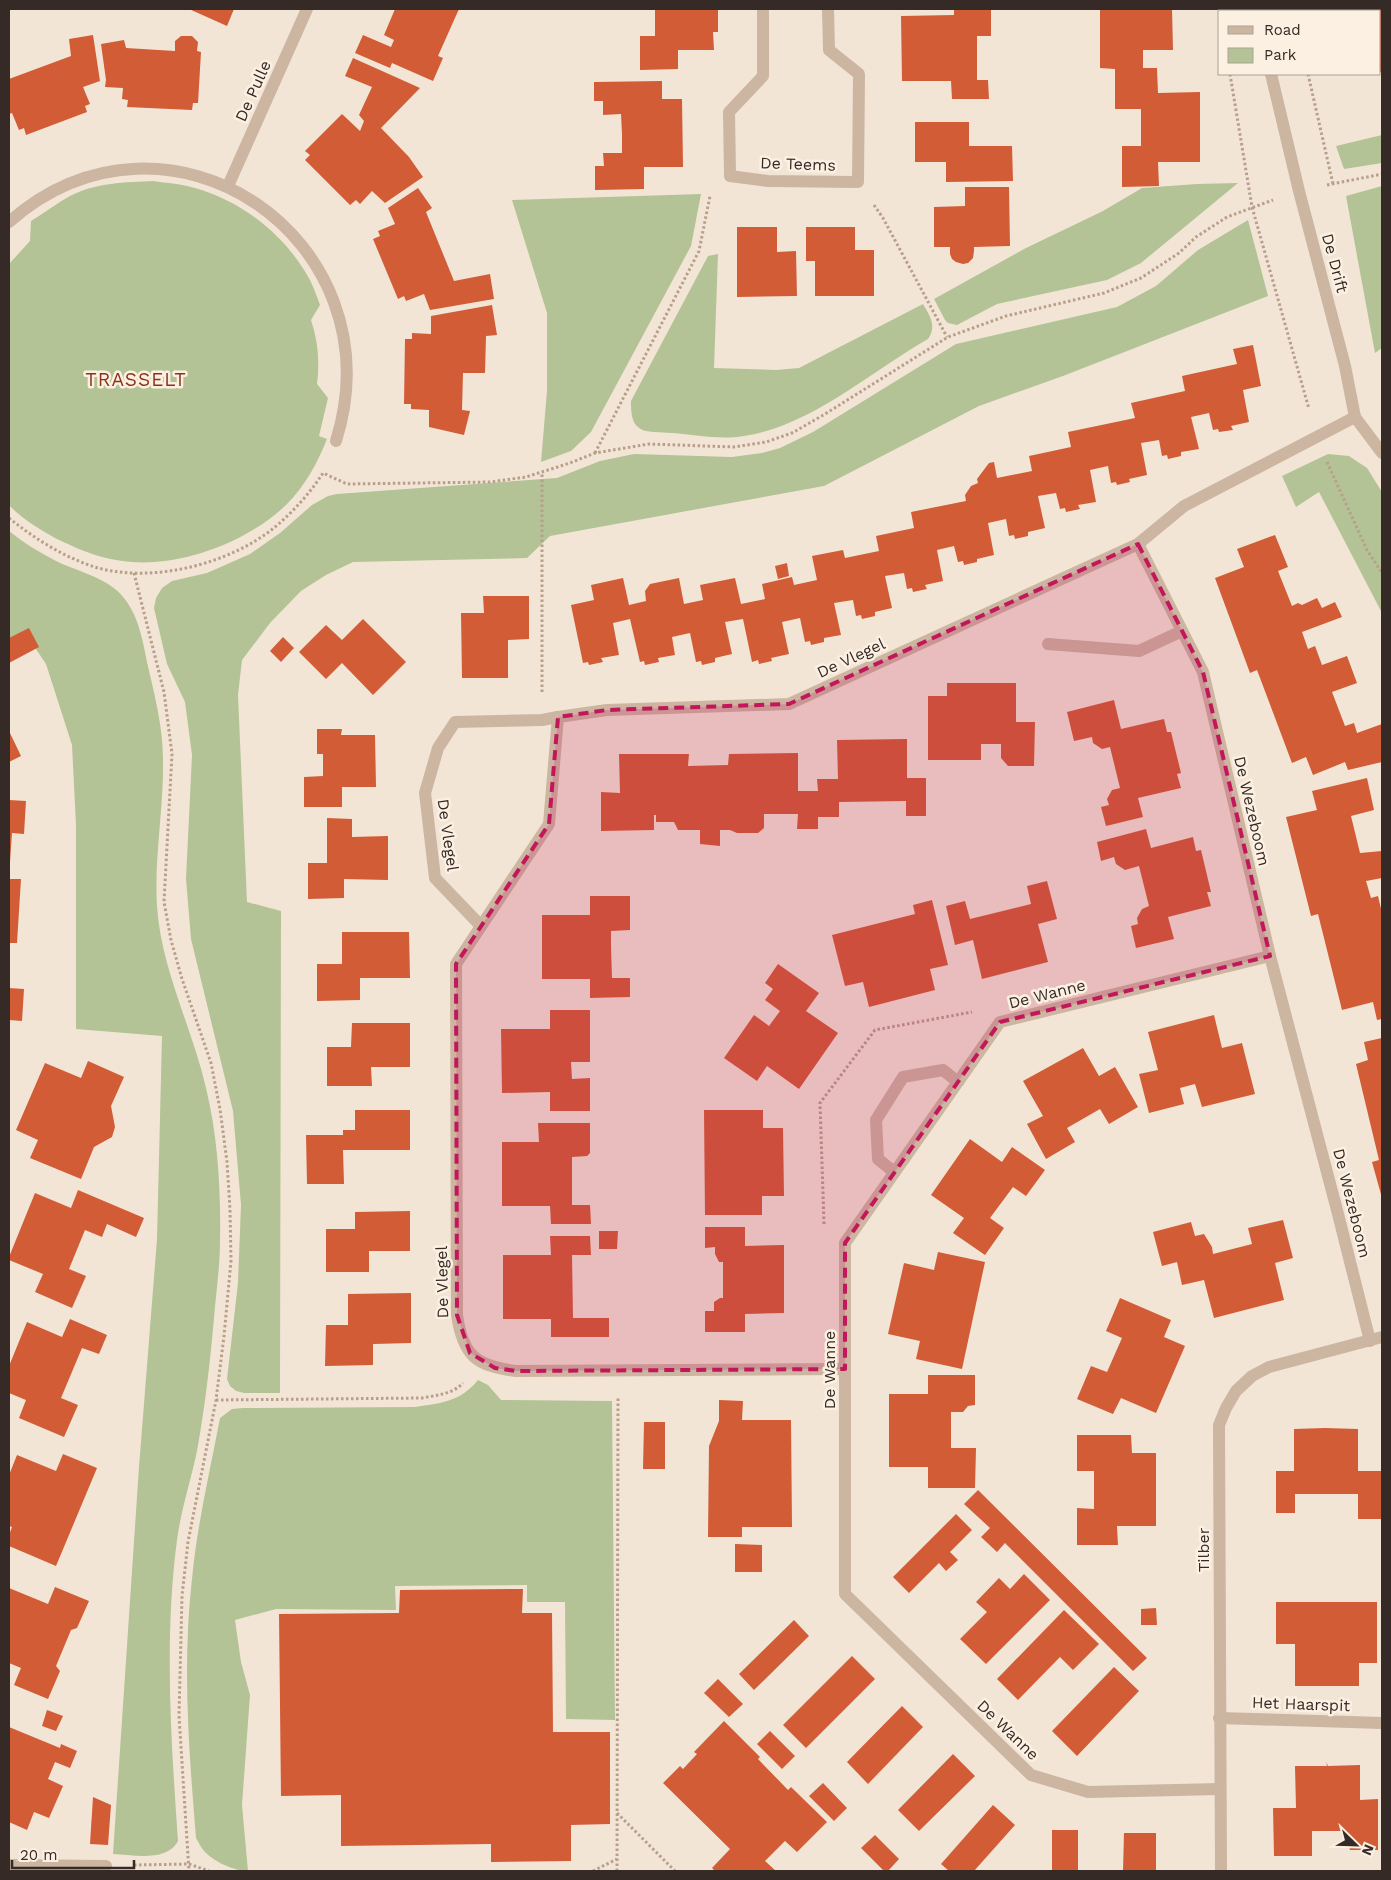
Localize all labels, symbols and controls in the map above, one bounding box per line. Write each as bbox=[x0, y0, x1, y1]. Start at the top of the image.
legend bbox=[1218, 10, 1381, 75]
text: Road bbox=[1264, 21, 1301, 39]
text: Park bbox=[1264, 46, 1297, 64]
street label: De Pulle bbox=[231, 57, 275, 125]
street label: De Teems bbox=[760, 153, 836, 175]
street label: De Drift bbox=[1318, 231, 1352, 295]
district label: TRASSELT bbox=[85, 368, 187, 391]
street label: De Vlegel bbox=[814, 634, 888, 682]
street label: De Wezeboom bbox=[1230, 754, 1274, 868]
street label: De Vlegel bbox=[434, 798, 462, 872]
street label: De Wanne bbox=[1007, 975, 1087, 1013]
street label: De Wezeboom bbox=[1329, 1146, 1375, 1260]
street label: De Vlegel bbox=[432, 1245, 452, 1319]
street label: De Wanne bbox=[820, 1331, 839, 1409]
street label: Tilber bbox=[1194, 1527, 1213, 1572]
street label: Het Haarspit bbox=[1252, 1693, 1351, 1715]
street label: De Wanne bbox=[973, 1696, 1043, 1764]
north arrow bbox=[1331, 1820, 1381, 1870]
scale bar bbox=[12, 1838, 135, 1870]
text: N bbox=[1359, 1842, 1377, 1858]
text: 20 m bbox=[20, 1846, 58, 1864]

